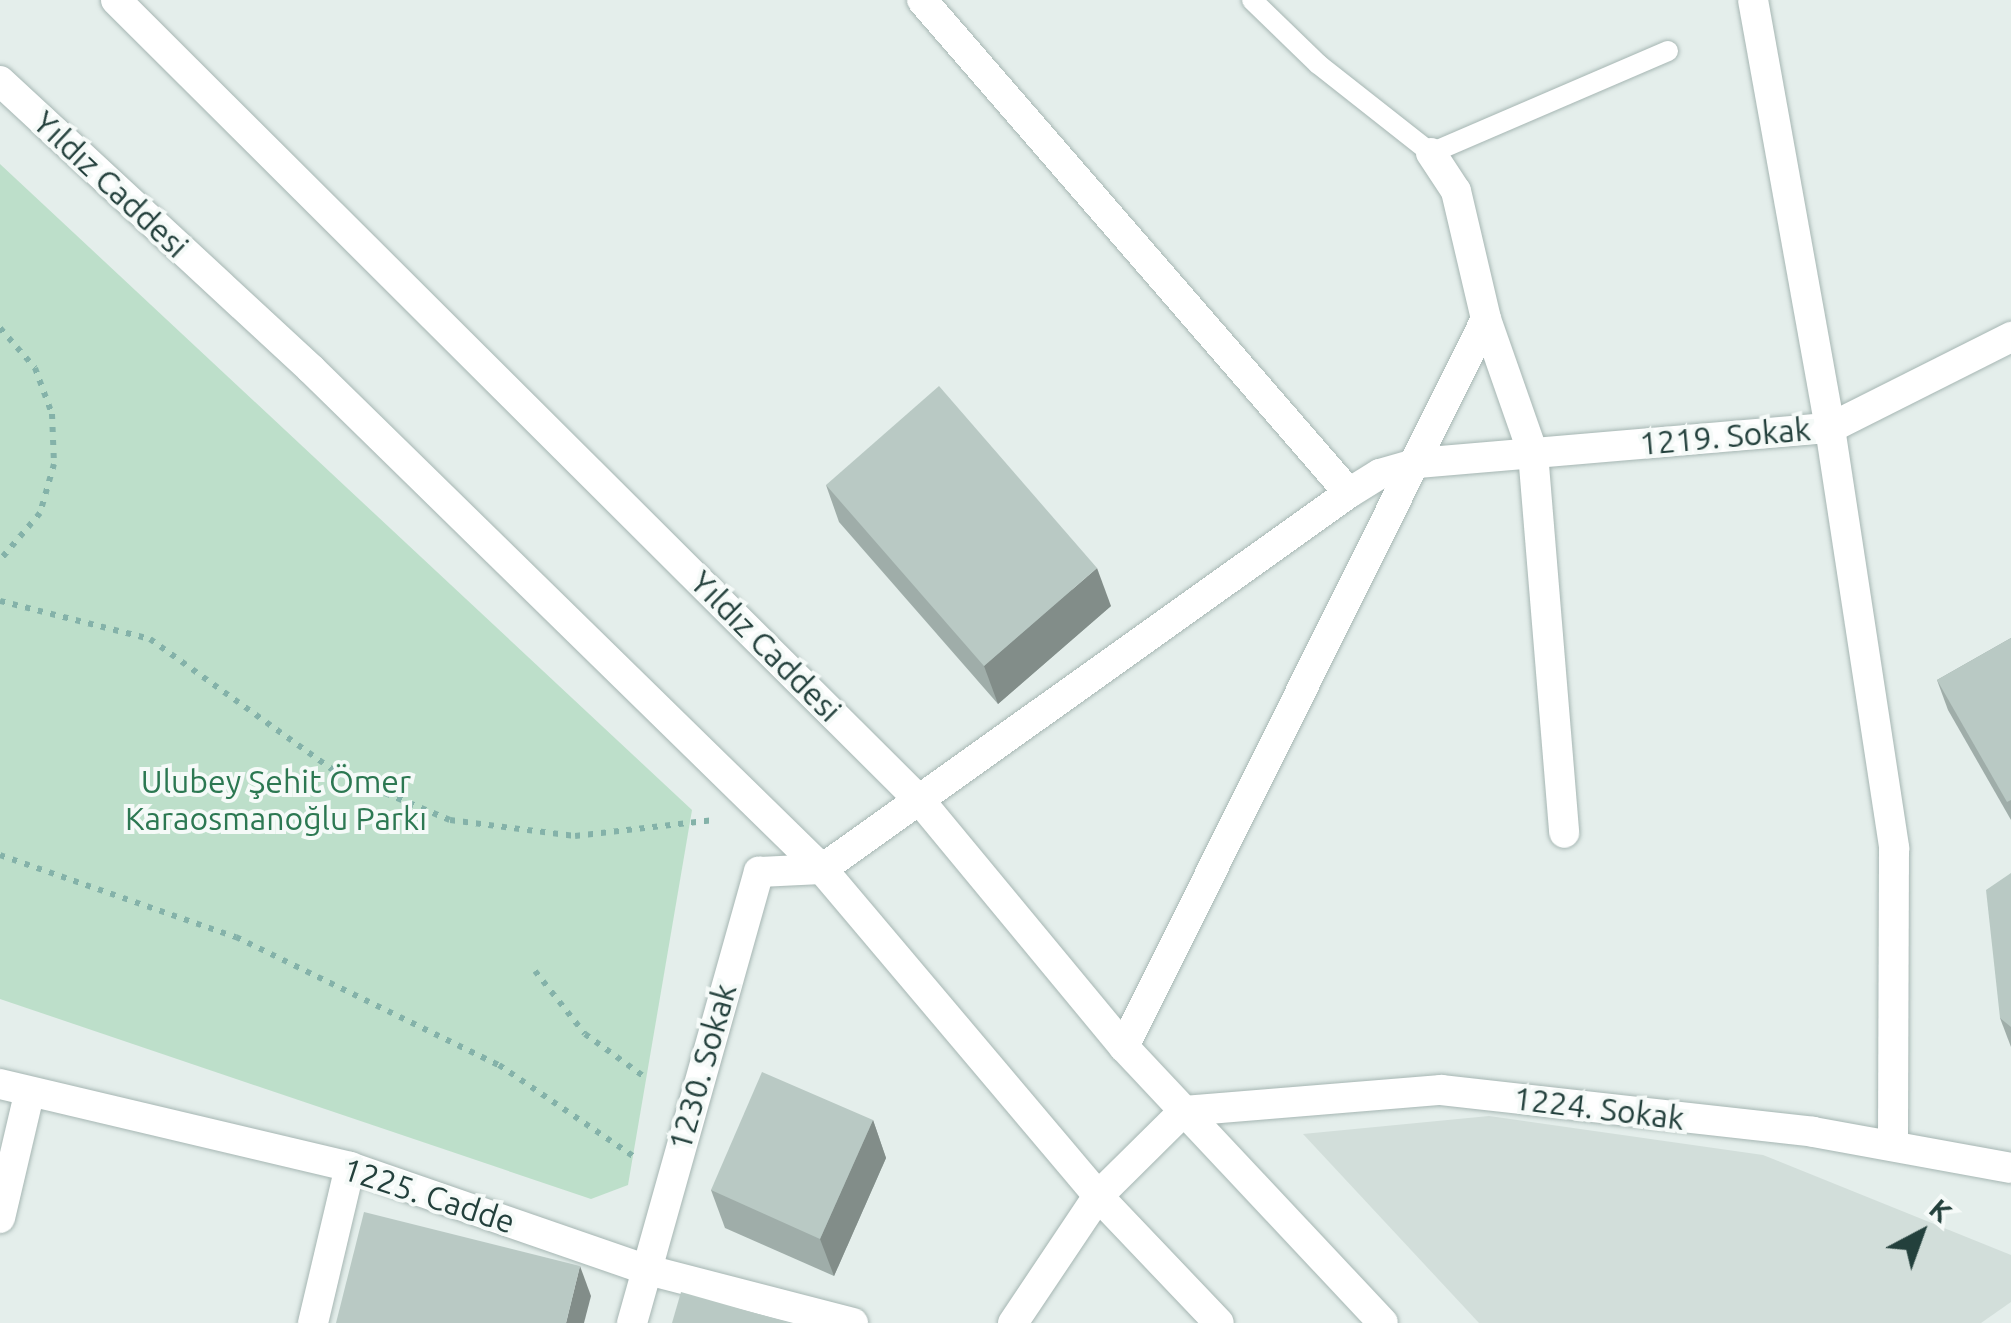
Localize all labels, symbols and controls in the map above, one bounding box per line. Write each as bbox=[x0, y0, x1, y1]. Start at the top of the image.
street label: Yıldız Caddesi bbox=[26, 103, 196, 265]
street label: 1219. Sokak bbox=[1638, 409, 1812, 463]
street label: Yıldız Caddesi bbox=[683, 563, 849, 729]
park label: Ulubey Şehit Ömer Karaosmanoğlu Parkı bbox=[125, 763, 427, 838]
street label: 1230. Sokak bbox=[660, 979, 744, 1155]
street label: 1224. Sokak bbox=[1511, 1078, 1687, 1138]
street label: 1225. Cadde bbox=[338, 1149, 520, 1241]
north arrow bbox=[1871, 1183, 1971, 1283]
text: K bbox=[1924, 1192, 1958, 1228]

